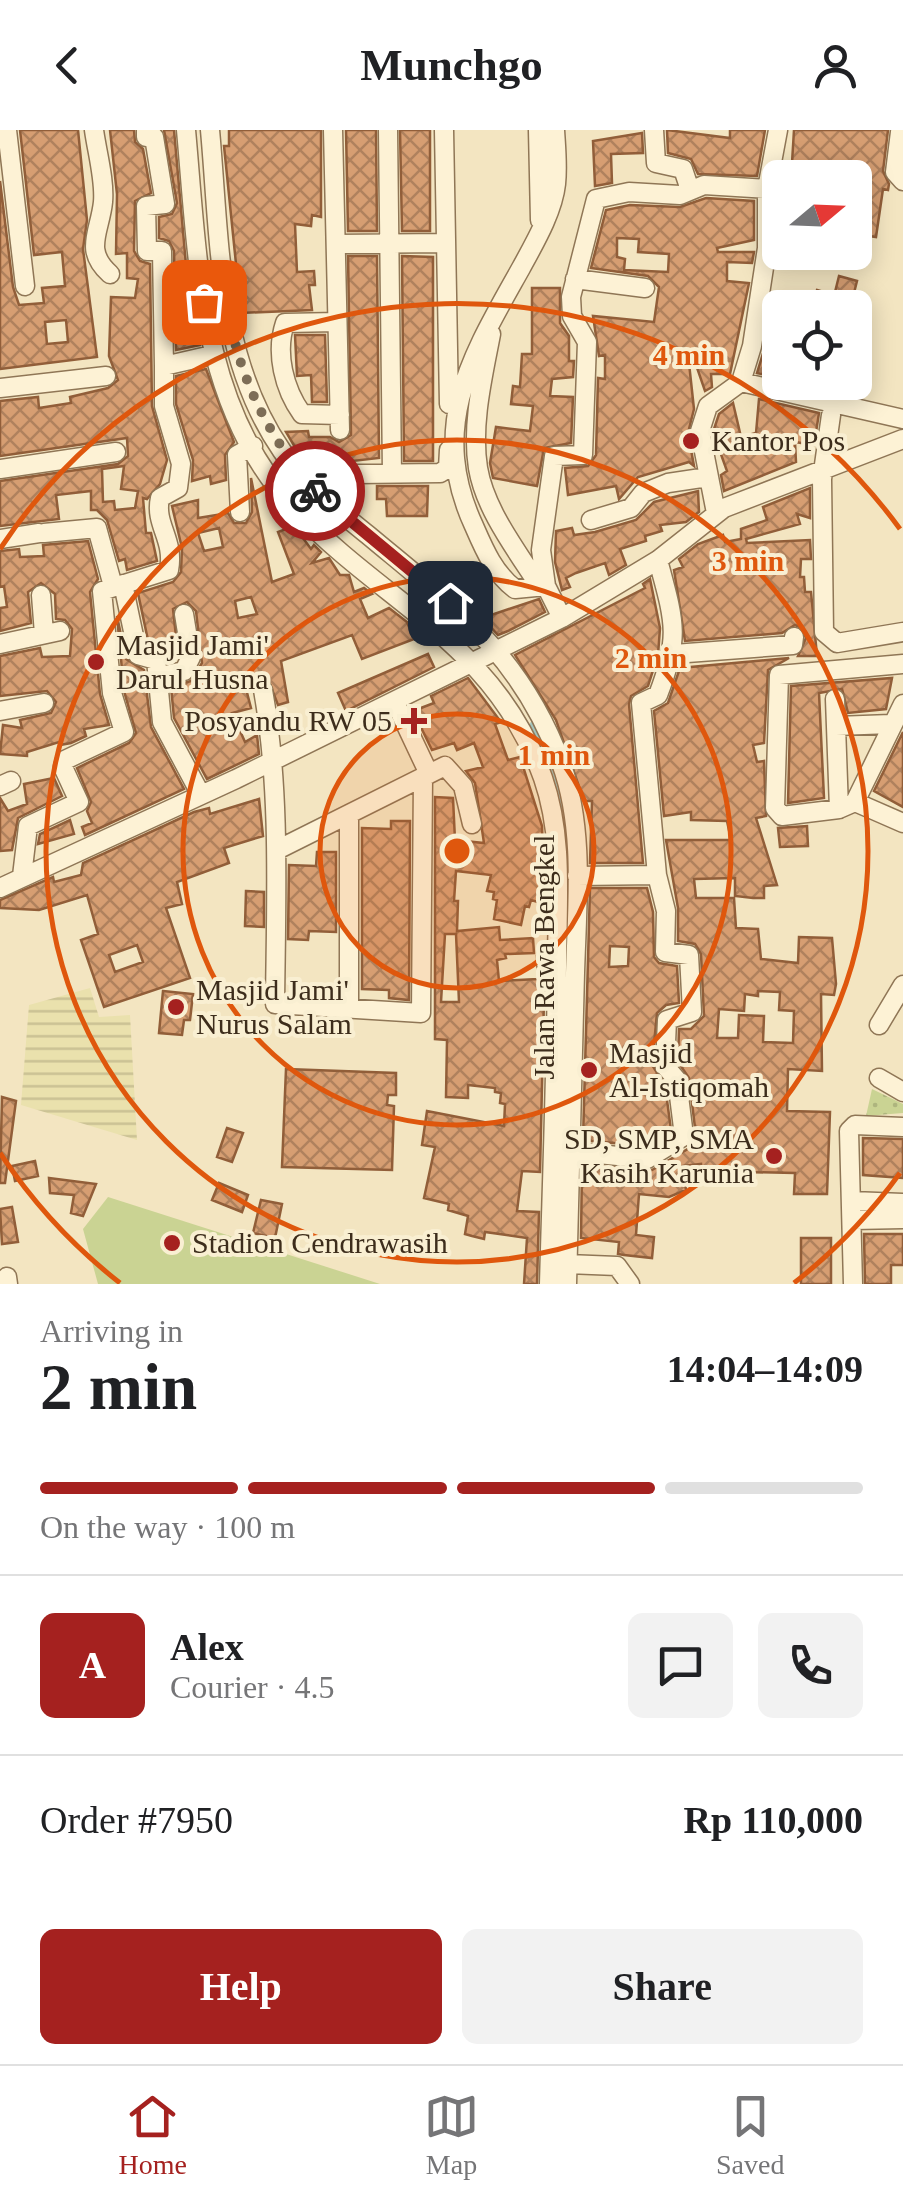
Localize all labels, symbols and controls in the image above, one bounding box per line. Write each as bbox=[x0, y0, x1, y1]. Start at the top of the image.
icon: back bbox=[40, 38, 95, 93]
icon: person bbox=[808, 38, 863, 93]
text: Munchgo bbox=[360, 40, 543, 90]
north arrow bbox=[762, 160, 872, 270]
map controls bbox=[762, 160, 872, 400]
pin bbox=[162, 260, 247, 345]
icon: bag bbox=[177, 275, 232, 330]
button: locate bbox=[762, 290, 872, 400]
text: 4 min bbox=[653, 338, 726, 371]
place label: Kantor Pos bbox=[711, 424, 845, 457]
marker: Kantor Pos bbox=[680, 430, 702, 452]
courier bbox=[265, 441, 365, 541]
icon: bike bbox=[288, 464, 343, 519]
text: 3 min bbox=[712, 544, 785, 577]
pin bbox=[408, 561, 493, 646]
icon: home bbox=[423, 576, 478, 631]
place label: Masjid Jami' Darul Husna bbox=[116, 628, 269, 695]
text: 2 min bbox=[615, 641, 688, 674]
marker: Masjid Jami' Darul Husna bbox=[85, 651, 107, 673]
place label: Posyandu RW 05 bbox=[184, 704, 392, 737]
marker: Posyandu RW 05 bbox=[401, 708, 427, 734]
text: 1 min bbox=[518, 738, 591, 771]
centre of rings bbox=[439, 833, 475, 869]
street label: Jalan Rawa Bengkel bbox=[527, 835, 560, 1079]
place label: Masjid Jami' Nurus Salam bbox=[196, 973, 352, 1040]
marker: Masjid Jami' Nurus Salam bbox=[165, 996, 187, 1018]
place label: Masjid Al-Istiqomah bbox=[609, 1036, 769, 1103]
marker: Masjid Al-Istiqomah bbox=[578, 1059, 600, 1081]
place label: SD, SMP, SMA Kasih Karunia bbox=[564, 1122, 754, 1189]
marker: SD, SMP, SMA Kasih Karunia bbox=[763, 1145, 785, 1167]
place label: Stadion Cendrawasih bbox=[192, 1226, 448, 1259]
marker: Stadion Cendrawasih bbox=[161, 1232, 183, 1254]
text: Arriving in bbox=[40, 1313, 183, 1349]
text: 14:04–14:09 bbox=[667, 1348, 863, 1390]
text: 2 min bbox=[40, 1351, 197, 1423]
text: On the way · 100 m bbox=[40, 1509, 295, 1545]
button: chat bbox=[628, 1613, 733, 1718]
button: phone bbox=[758, 1613, 863, 1718]
text: Alex bbox=[170, 1626, 244, 1668]
text: A bbox=[79, 1644, 106, 1686]
text: Courier · 4.5 bbox=[170, 1669, 334, 1705]
text: Order #7950 bbox=[40, 1799, 233, 1841]
text: Rp 110,000 bbox=[684, 1799, 863, 1841]
button: Help bbox=[40, 1929, 442, 2044]
button: Share bbox=[462, 1929, 863, 2044]
tab: Home bbox=[119, 2089, 187, 2181]
tab: Map bbox=[424, 2089, 479, 2181]
tab: Saved bbox=[716, 2089, 784, 2181]

